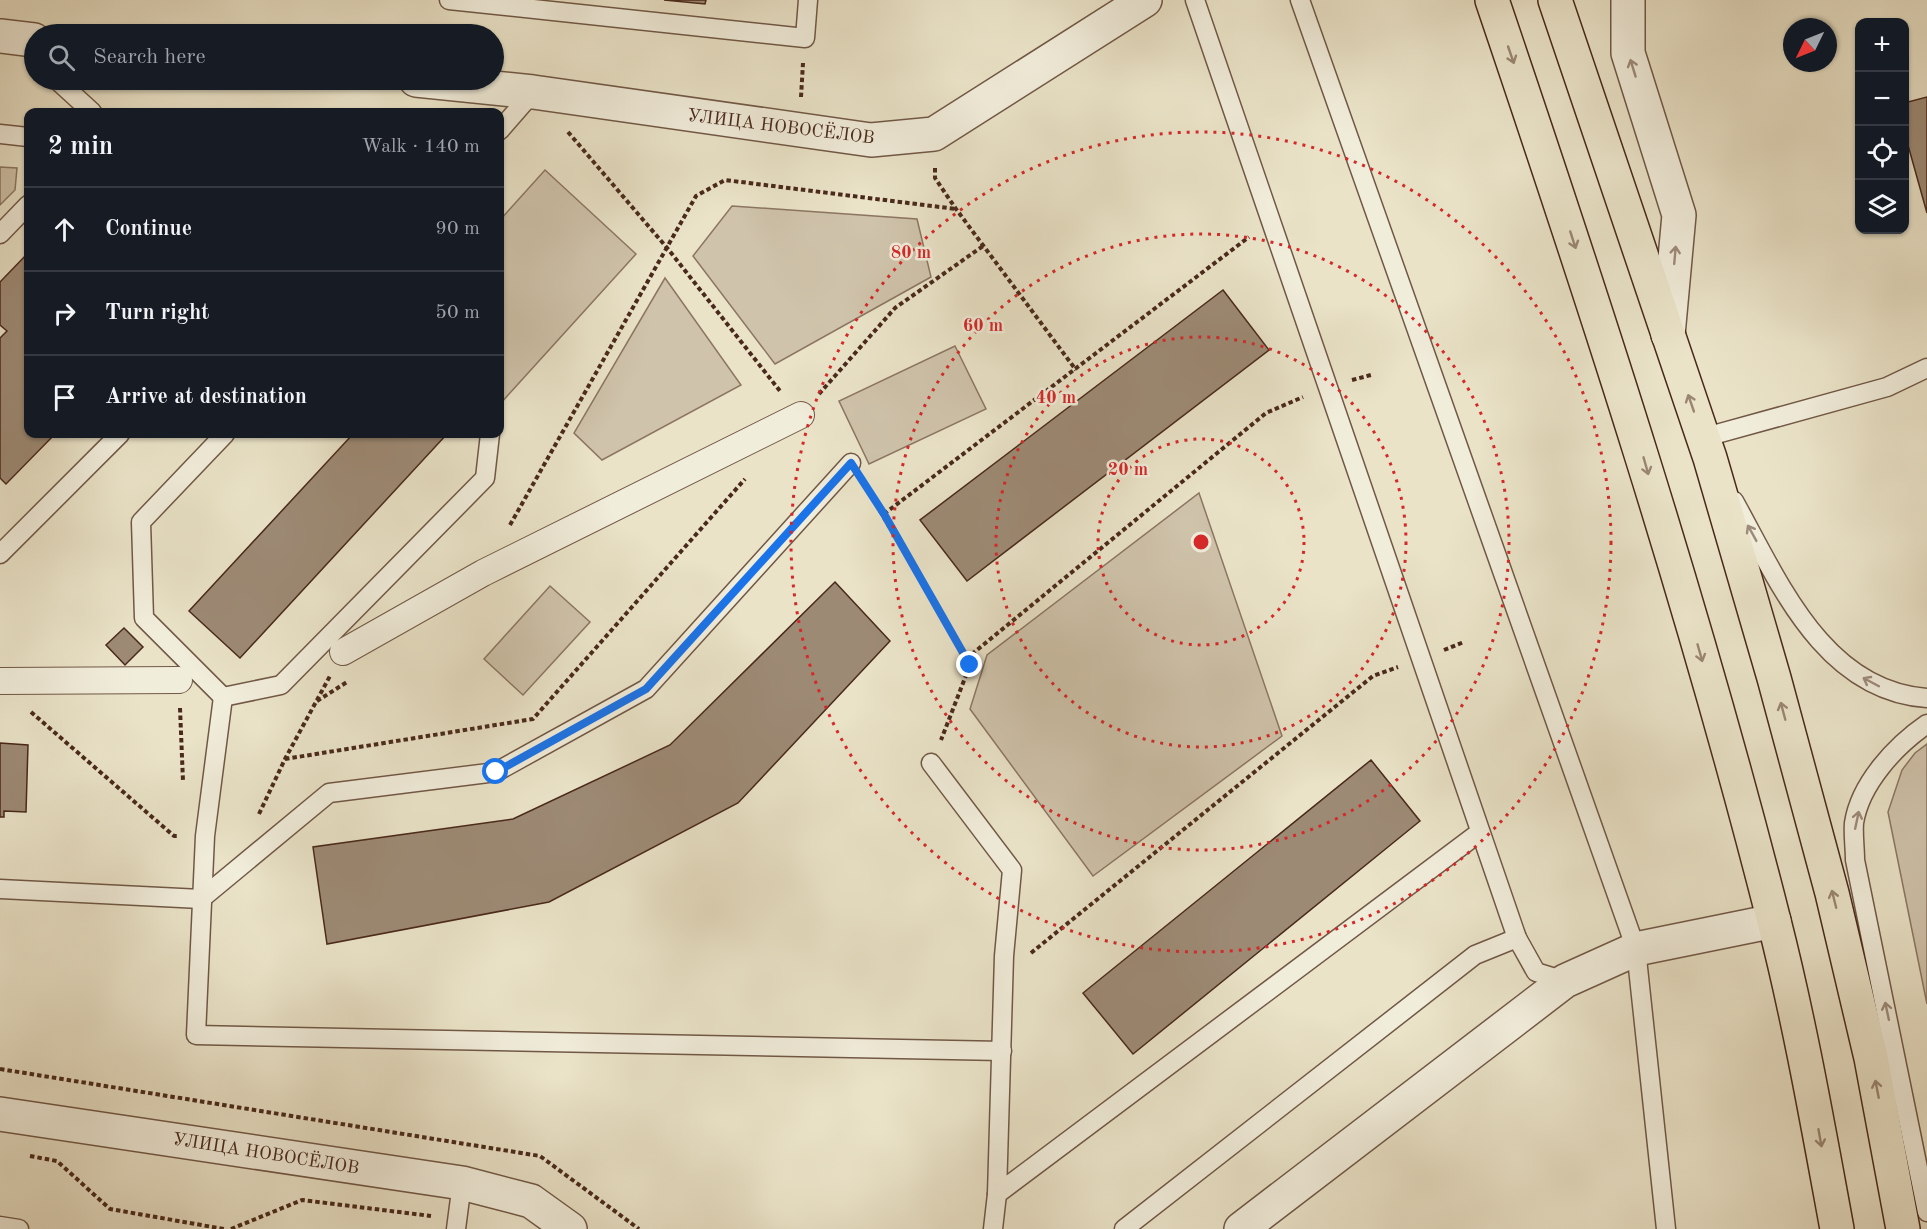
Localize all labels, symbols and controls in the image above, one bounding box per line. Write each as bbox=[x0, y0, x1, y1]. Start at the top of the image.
north arrow bbox=[1783, 18, 1837, 72]
map controls bbox=[1855, 18, 1909, 234]
button: + bbox=[1855, 18, 1909, 72]
search box bbox=[24, 24, 504, 90]
icon: search bbox=[45, 41, 78, 74]
one-way arrow bbox=[1506, 45, 1517, 64]
text: Search here bbox=[93, 46, 206, 68]
one-way arrow bbox=[1627, 59, 1638, 78]
button: − bbox=[1855, 72, 1909, 126]
street label: УЛИЦА НОВОСЁЛОВ bbox=[686, 104, 876, 147]
button: locate bbox=[1855, 126, 1909, 180]
text: 2 min bbox=[48, 134, 113, 160]
text: Walk · 140 m bbox=[361, 137, 480, 157]
button: layers bbox=[1855, 180, 1909, 234]
icon: ahead bbox=[48, 213, 81, 246]
text: Continue bbox=[105, 218, 192, 240]
text: 90 m bbox=[435, 219, 480, 239]
one-way arrow bbox=[1568, 230, 1579, 249]
text: 80 m bbox=[891, 244, 931, 262]
one-way arrow bbox=[1670, 246, 1681, 266]
icon: right bbox=[48, 297, 81, 330]
text: Turn right bbox=[105, 302, 209, 324]
text: 50 m bbox=[435, 303, 480, 323]
text: 60 m bbox=[963, 317, 1003, 335]
icon: arrive bbox=[48, 381, 81, 414]
text: Arrive at destination bbox=[105, 386, 307, 408]
text: 40 m bbox=[1036, 389, 1076, 407]
one-way arrow bbox=[1684, 394, 1695, 413]
one-way arrow bbox=[1641, 456, 1652, 475]
text: 20 m bbox=[1108, 461, 1148, 479]
one-way arrow bbox=[1745, 524, 1757, 541]
centre of rings bbox=[1191, 532, 1211, 552]
one-way arrow bbox=[1695, 643, 1706, 662]
route end bbox=[956, 651, 982, 677]
one-way arrow bbox=[1863, 676, 1881, 687]
one-way arrow bbox=[1777, 701, 1788, 720]
route start bbox=[482, 758, 508, 784]
one-way arrow bbox=[1851, 811, 1863, 830]
one-way arrow bbox=[1827, 890, 1839, 909]
one-way arrow bbox=[1881, 1002, 1892, 1021]
one-way arrow bbox=[1871, 1080, 1882, 1099]
street label: УЛИЦА НОВОСЁЛОВ bbox=[171, 1127, 361, 1178]
one-way arrow bbox=[1815, 1128, 1826, 1148]

